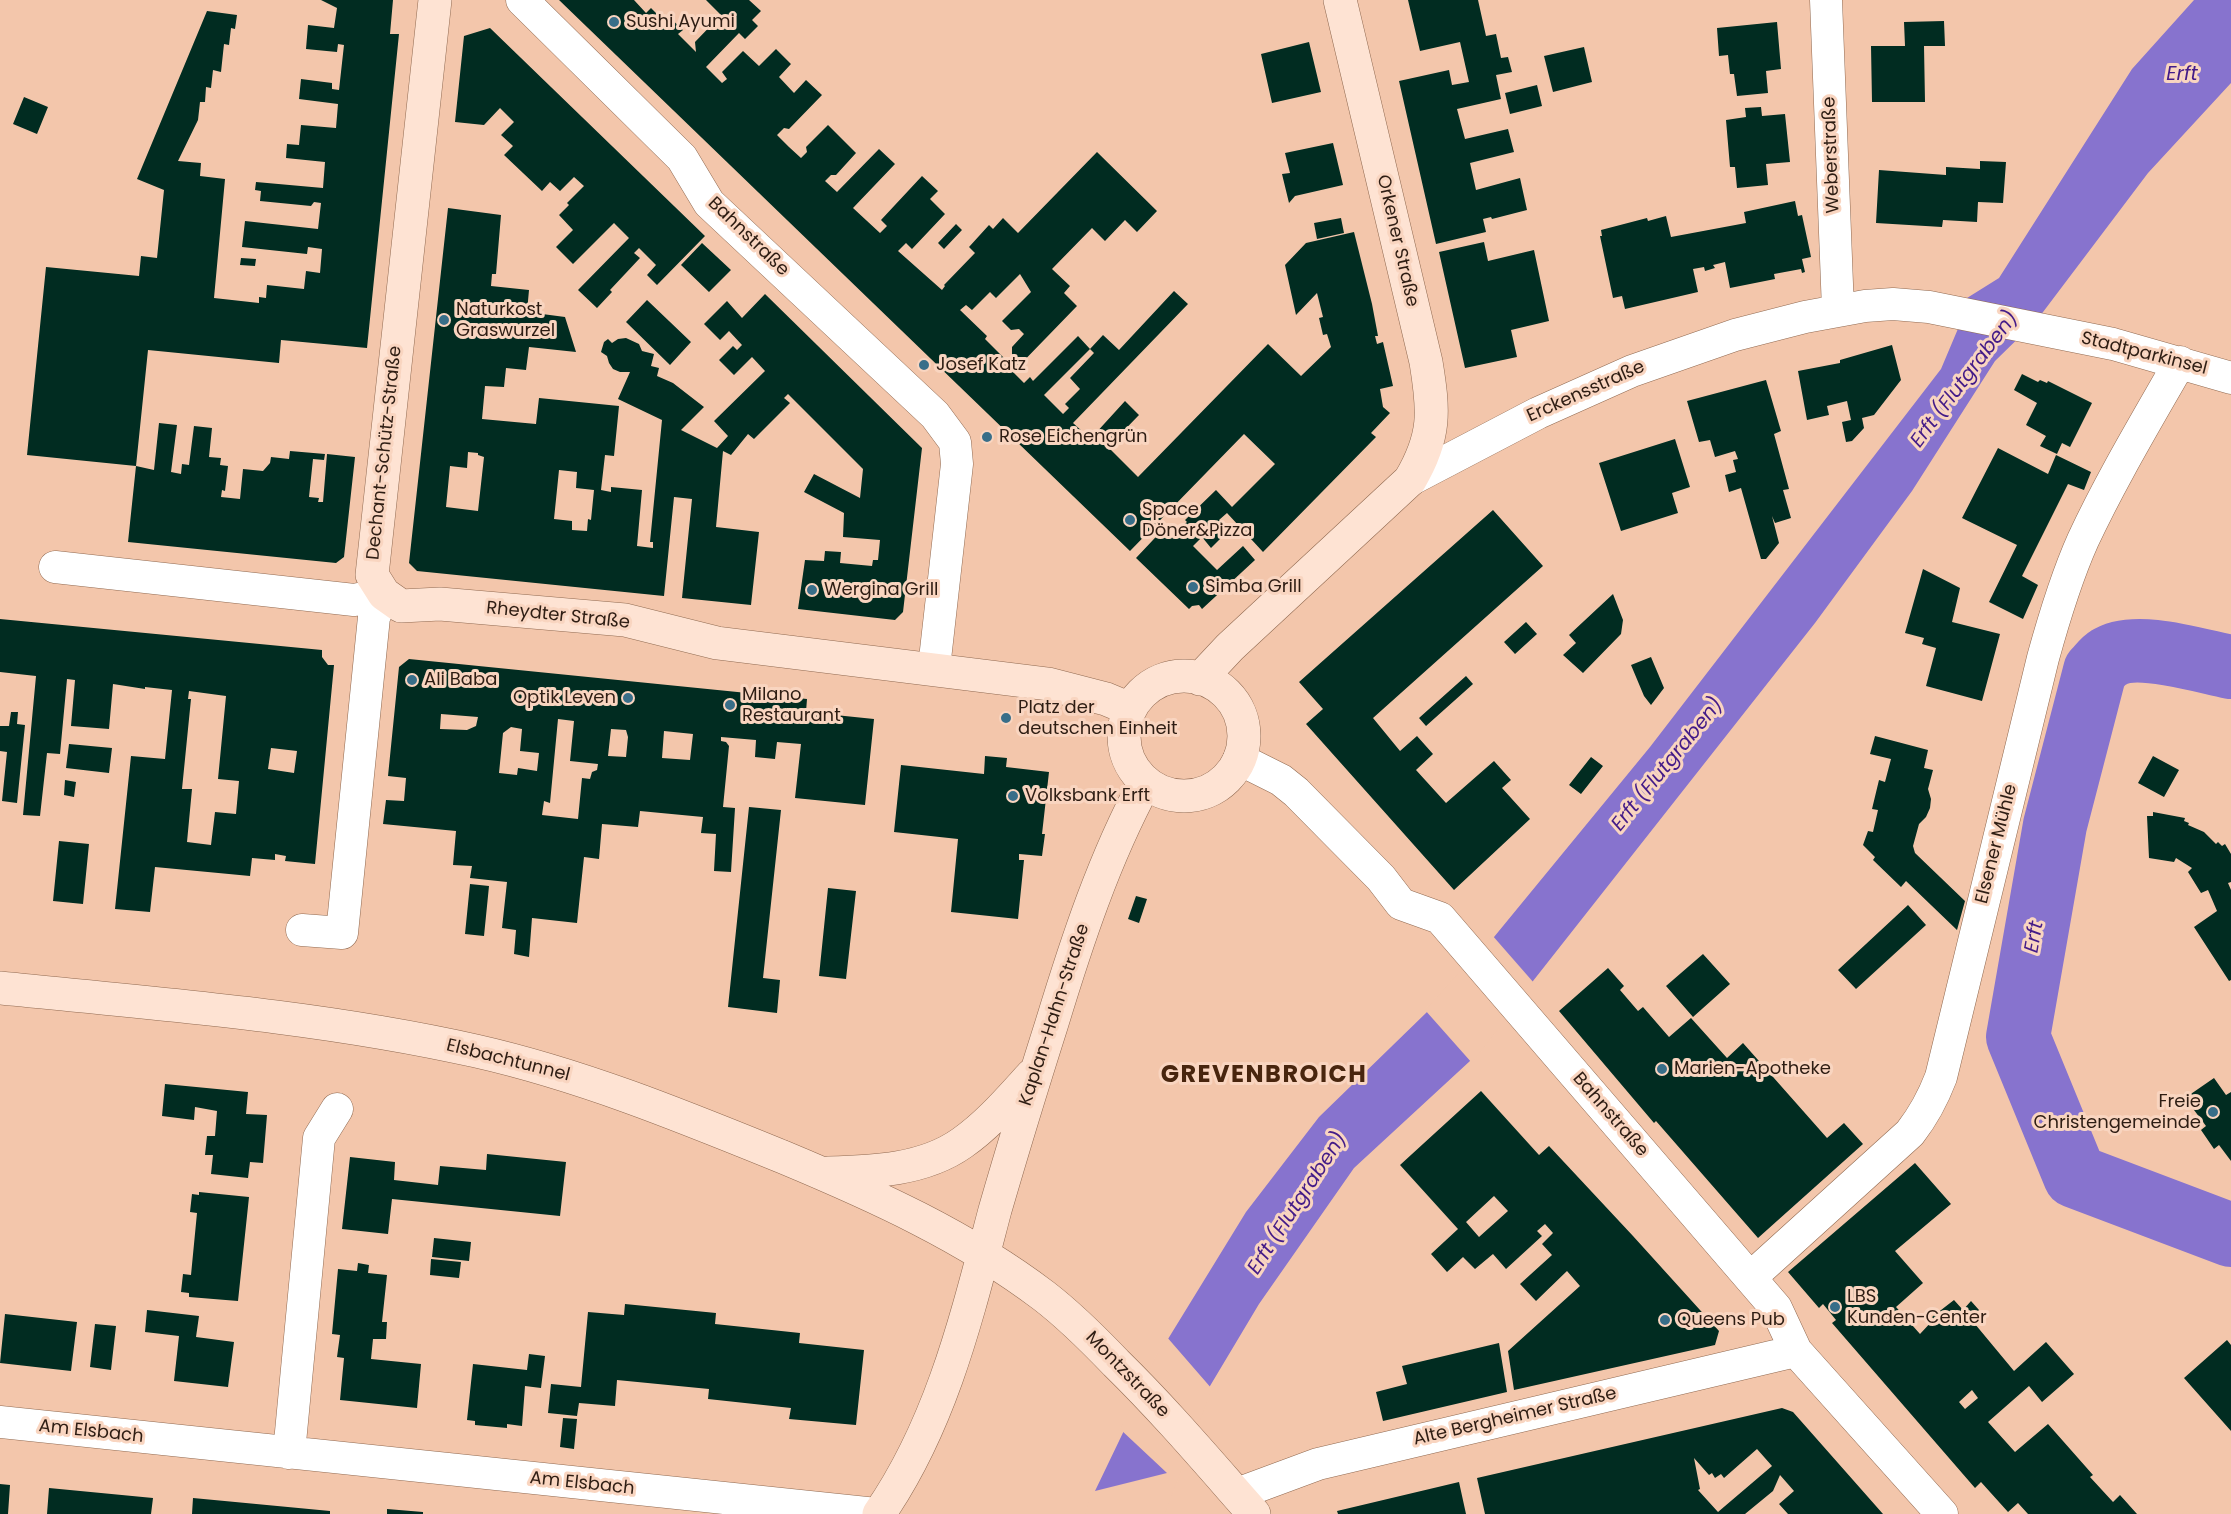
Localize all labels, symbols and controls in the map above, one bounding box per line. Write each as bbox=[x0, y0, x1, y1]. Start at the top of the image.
place label: Sushi Ayumi bbox=[626, 11, 735, 33]
marker: Sushi Ayumi bbox=[607, 15, 621, 29]
water label: Erft bbox=[2166, 63, 2198, 87]
street label: Weberstraße bbox=[1819, 96, 1845, 214]
street label: Orkener Straße bbox=[1371, 173, 1423, 309]
street label: Bahnstraße bbox=[703, 193, 793, 281]
place label: Naturkost Graswurzel bbox=[456, 299, 555, 342]
water label: Erft (Flutgraben) bbox=[1906, 307, 2024, 453]
marker: Naturkost Graswurzel bbox=[437, 313, 451, 327]
street label: Stadtparkinsel bbox=[2079, 328, 2209, 380]
street label: Dechant-Schütz-Straße bbox=[363, 345, 407, 561]
place label: Josef Katz bbox=[936, 354, 1026, 376]
street label: Erckensstraße bbox=[1524, 356, 1648, 428]
marker: Josef Katz bbox=[917, 358, 931, 372]
place label: Rose Eichengrün bbox=[999, 426, 1148, 448]
marker: Rose Eichengrün bbox=[980, 430, 994, 444]
place label: Space Döner&Pizza bbox=[1142, 499, 1252, 542]
marker: Space Döner&Pizza bbox=[1123, 513, 1137, 527]
place label: Simba Grill bbox=[1205, 576, 1302, 598]
place label: Wergina Grill bbox=[824, 579, 939, 601]
marker: Simba Grill bbox=[1186, 580, 1200, 594]
marker: Wergina Grill bbox=[805, 583, 819, 597]
street label: Rheydter Straße bbox=[485, 598, 631, 634]
place label: Ali Baba bbox=[424, 669, 497, 691]
marker: Ali Baba bbox=[405, 673, 419, 687]
place label: Milano Restaurant bbox=[742, 684, 841, 726]
place label: Optik Leven bbox=[513, 687, 616, 709]
marker: Optik Leven bbox=[621, 691, 635, 705]
water label: Erft (Flutgraben) bbox=[1607, 694, 1729, 836]
place label: Platz der deutschen Einheit bbox=[1018, 697, 1178, 740]
marker: Milano Restaurant bbox=[723, 698, 737, 712]
marker: Platz der deutschen Einheit bbox=[999, 711, 1013, 725]
street label: Elsener Mühle bbox=[1972, 782, 2022, 906]
place label: Volksbank Erft bbox=[1025, 785, 1150, 807]
marker: Volksbank Erft bbox=[1006, 789, 1020, 803]
water label: Erft bbox=[2020, 919, 2050, 955]
street label: Kaplan-Hahn-Straße bbox=[1015, 921, 1095, 1109]
street label: Elsbachtunnel bbox=[444, 1035, 572, 1087]
place label: Marien-Apotheke bbox=[1674, 1058, 1831, 1080]
district label: GREVENBROICH bbox=[1161, 1062, 1367, 1090]
marker: Marien-Apotheke bbox=[1655, 1062, 1669, 1076]
street label: Bahnstraße bbox=[1568, 1068, 1652, 1162]
place label: Freie Christengemeinde bbox=[2034, 1091, 2201, 1134]
marker: Freie Christengemeinde bbox=[2206, 1105, 2220, 1119]
water label: Erft (Flutgraben) bbox=[1243, 1129, 1353, 1279]
place label: LBS Kunden-Center bbox=[1847, 1286, 1987, 1328]
marker: LBS Kunden-Center bbox=[1828, 1300, 1842, 1314]
place label: Queens Pub bbox=[1677, 1309, 1785, 1331]
marker: Queens Pub bbox=[1658, 1313, 1672, 1327]
street label: Montzstraße bbox=[1080, 1327, 1174, 1423]
street label: Alte Bergheimer Straße bbox=[1411, 1383, 1619, 1451]
street label: Am Elsbach bbox=[38, 1416, 144, 1448]
street label: Am Elsbach bbox=[529, 1468, 635, 1500]

